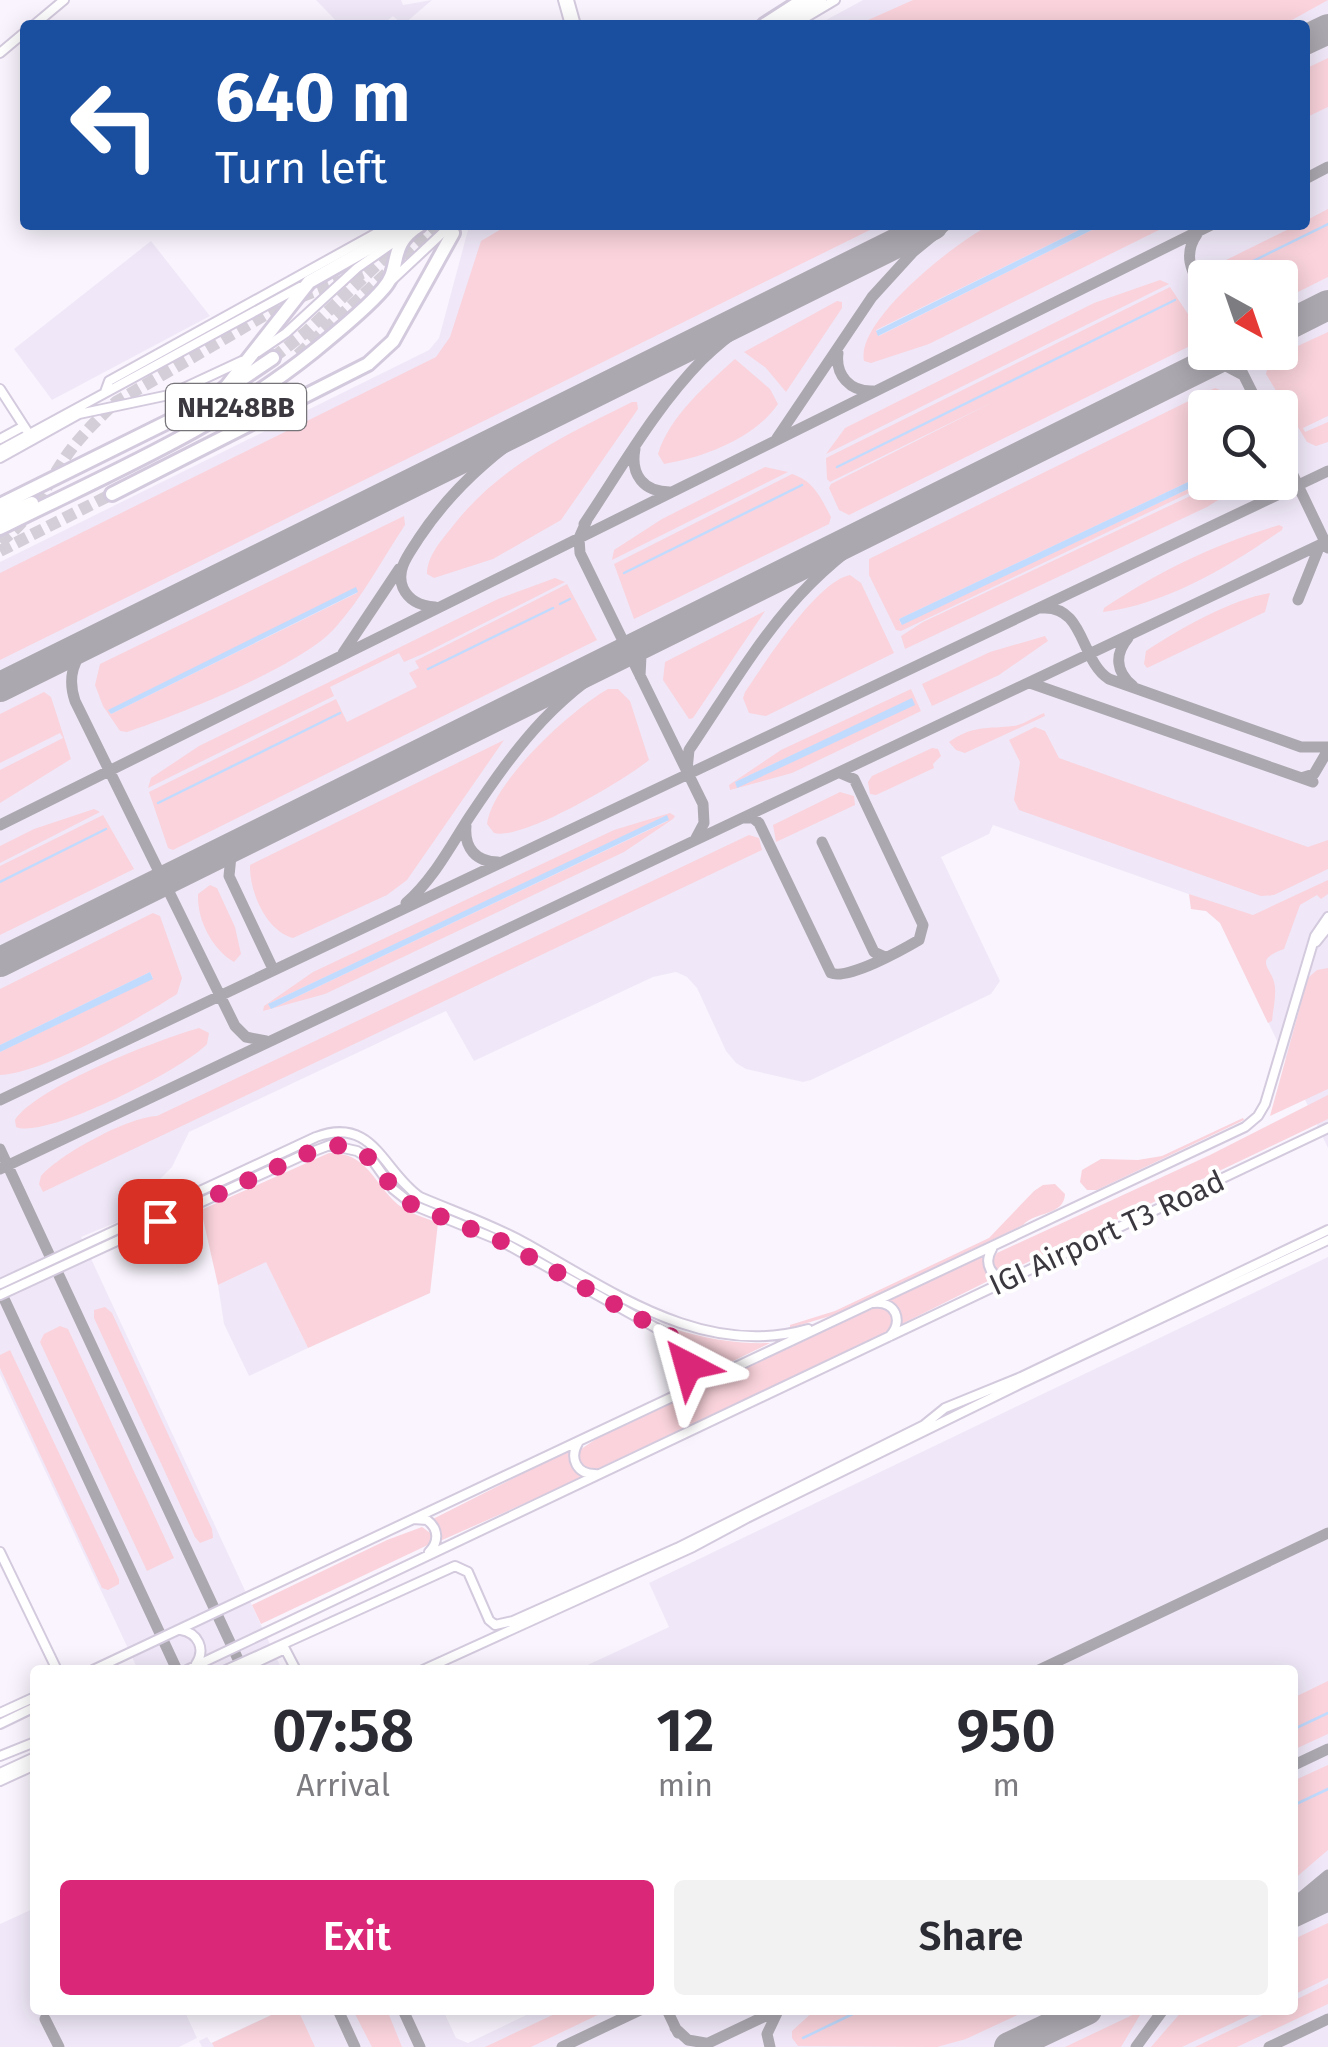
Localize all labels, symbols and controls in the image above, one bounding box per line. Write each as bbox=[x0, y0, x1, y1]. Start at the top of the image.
text: 640 m bbox=[215, 56, 411, 140]
icon: left bbox=[50, 60, 180, 190]
text: Turn left bbox=[215, 141, 387, 195]
north arrow bbox=[1188, 260, 1298, 370]
map controls bbox=[1188, 260, 1298, 500]
road number: NH248BB bbox=[166, 384, 306, 430]
button: search bbox=[1188, 390, 1298, 500]
street label: IGI Airport T3 Road bbox=[984, 1163, 1230, 1303]
pin bbox=[118, 1179, 203, 1264]
icon: arrive bbox=[133, 1194, 188, 1249]
position arrow bbox=[636, 1314, 740, 1418]
text: 07:58 bbox=[272, 1695, 414, 1767]
text: 12 bbox=[656, 1695, 714, 1767]
text: 950 bbox=[956, 1695, 1056, 1767]
text: Arrival bbox=[296, 1766, 390, 1804]
text: min bbox=[658, 1766, 713, 1804]
text: m bbox=[992, 1766, 1020, 1804]
button: Exit bbox=[60, 1880, 654, 1995]
button: Share bbox=[674, 1880, 1268, 1995]

